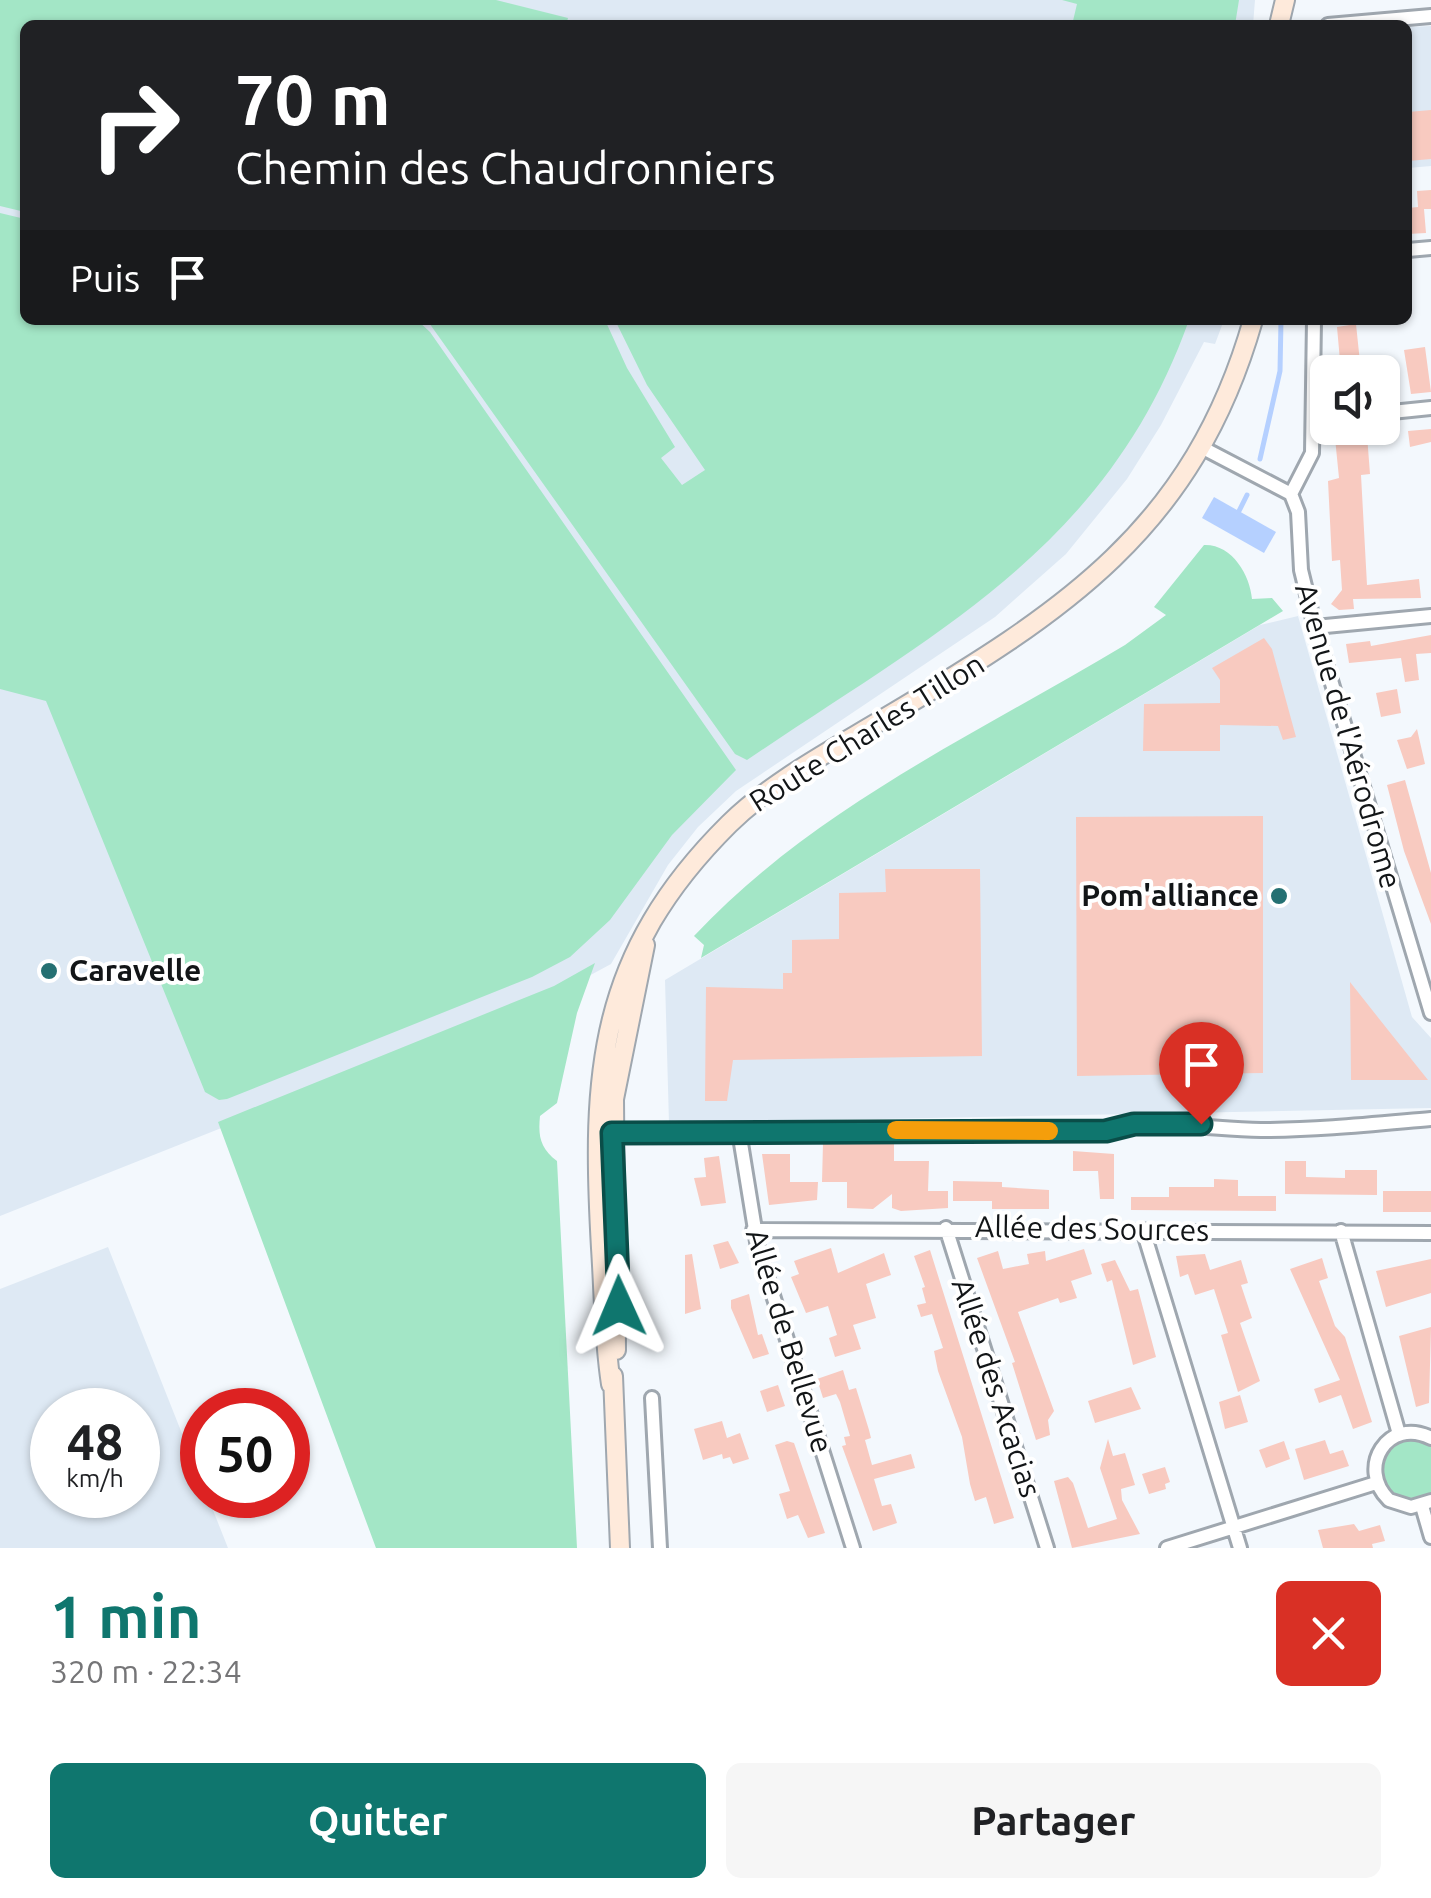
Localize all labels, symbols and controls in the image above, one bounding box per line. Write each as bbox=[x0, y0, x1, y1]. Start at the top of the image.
icon: right bbox=[70, 60, 200, 190]
text: 70 m bbox=[235, 60, 391, 138]
text: Chemin des Chaudronniers bbox=[235, 142, 775, 193]
icon: arrive bbox=[160, 250, 215, 305]
text: Puis bbox=[70, 257, 140, 299]
map controls bbox=[1310, 355, 1400, 445]
button: sound bbox=[1310, 355, 1400, 445]
street label: Avenue de l'Aérodrome bbox=[1289, 579, 1409, 892]
street label: Route Charles Tillon bbox=[743, 646, 990, 818]
place label: Pom'alliance bbox=[1081, 878, 1259, 912]
marker: Pom'alliance bbox=[1268, 885, 1290, 907]
place label: Caravelle bbox=[69, 953, 201, 987]
marker: Caravelle bbox=[38, 960, 60, 982]
pin bbox=[1159, 1022, 1244, 1125]
icon: arrive bbox=[1174, 1037, 1229, 1092]
street label: Allée des Sources bbox=[975, 1209, 1209, 1247]
street label: Allée de Bellevue bbox=[740, 1225, 840, 1457]
position arrow bbox=[567, 1254, 671, 1358]
street label: Allée des Acacias bbox=[946, 1274, 1048, 1501]
speed limit sign: 50 bbox=[180, 1388, 310, 1518]
text: 48 bbox=[67, 1413, 123, 1469]
text: km/h bbox=[66, 1464, 124, 1492]
button: close bbox=[1276, 1581, 1381, 1686]
text: 1 min bbox=[50, 1582, 202, 1649]
text: 320 m · 22:34 bbox=[50, 1653, 242, 1689]
button: Quitter bbox=[50, 1763, 706, 1878]
button: Partager bbox=[726, 1763, 1381, 1878]

